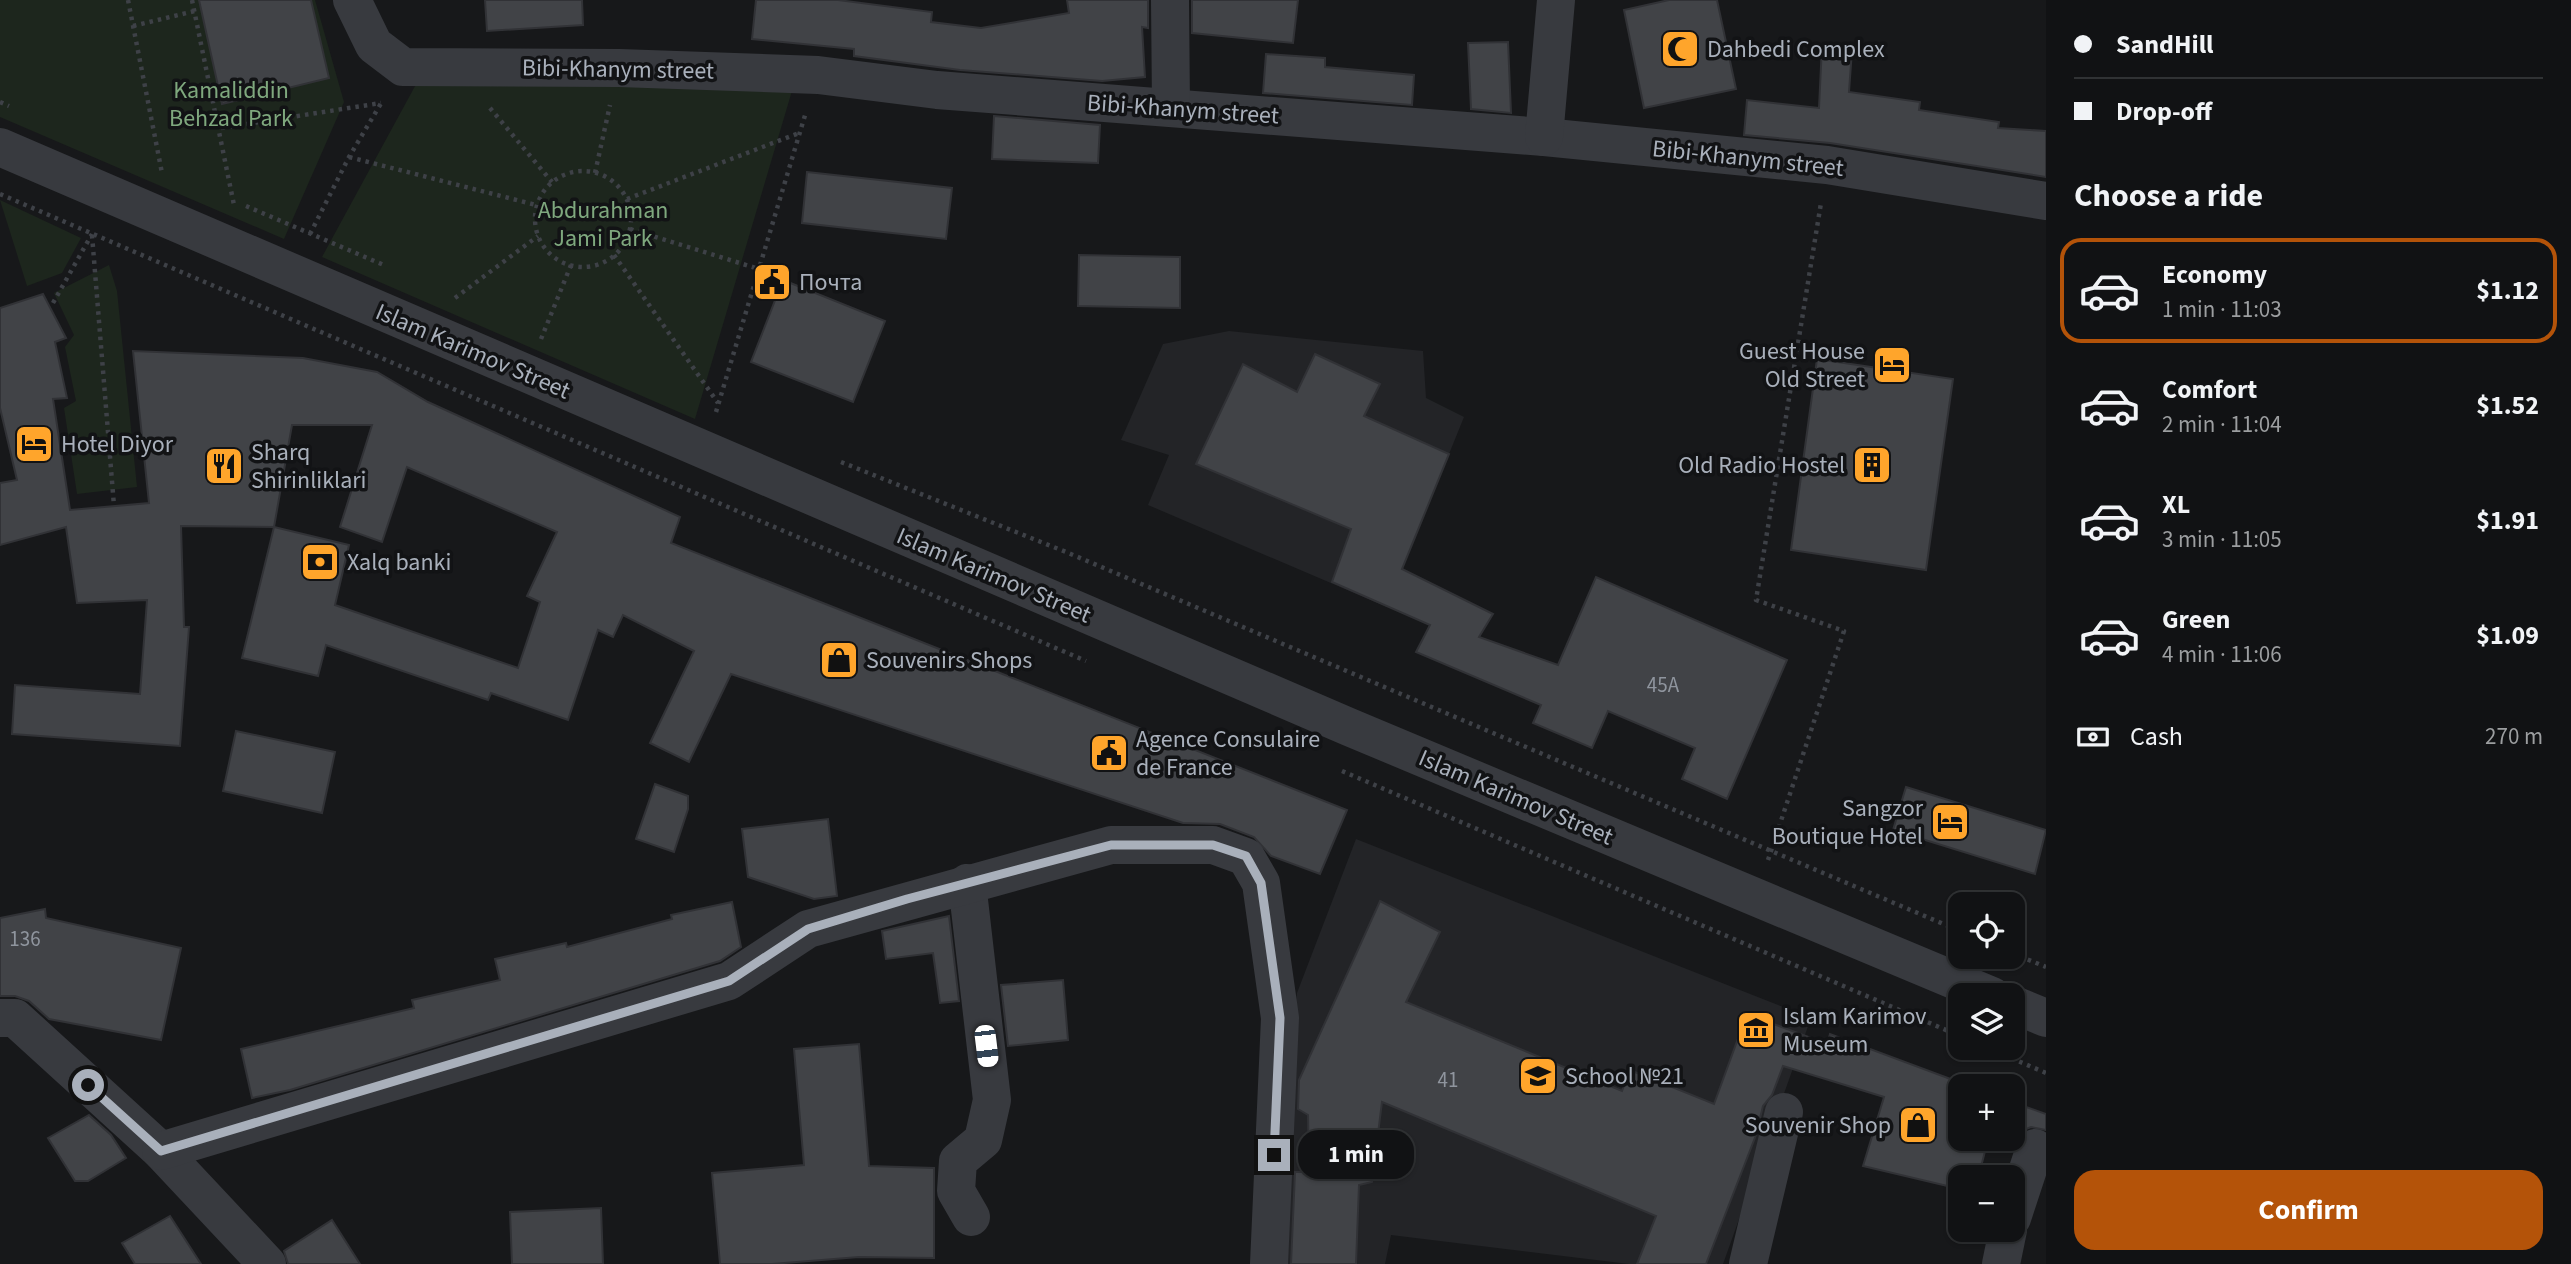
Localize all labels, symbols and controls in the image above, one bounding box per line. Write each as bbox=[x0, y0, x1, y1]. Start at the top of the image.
text: SandHill bbox=[2116, 26, 2214, 63]
mosque icon: Dahbedi Complex bbox=[1659, 28, 1701, 70]
place label: Dahbedi Complex bbox=[1707, 32, 1885, 67]
street label: Bibi-Khanym street bbox=[522, 50, 714, 89]
park label: Kamaliddin Behzad Park bbox=[169, 73, 293, 136]
street label: Bibi-Khanym street bbox=[1086, 85, 1280, 134]
text: Drop-off bbox=[2116, 93, 2212, 130]
street label: Bibi-Khanym street bbox=[1651, 131, 1845, 186]
text: Choose a ride bbox=[2074, 173, 2263, 219]
park label: Abdurahman Jami Park bbox=[538, 193, 668, 256]
text: Economy bbox=[2162, 256, 2267, 293]
icon: car bbox=[2078, 259, 2141, 322]
public building icon: Почта bbox=[751, 261, 793, 303]
place label: Почта bbox=[799, 265, 862, 300]
text: $1.12 bbox=[2476, 272, 2539, 309]
text: 1 min · 11:03 bbox=[2162, 293, 2282, 326]
street label: Islam Karimov Street bbox=[370, 295, 576, 408]
place label: Guest House Old Street bbox=[1739, 334, 1865, 397]
hotel icon: Guest House Old Street bbox=[1871, 344, 1913, 386]
text: Comfort bbox=[2162, 371, 2257, 408]
icon: car bbox=[2078, 374, 2141, 437]
text: $1.52 bbox=[2476, 387, 2539, 424]
text: 2 min · 11:04 bbox=[2162, 408, 2282, 441]
hotel icon: Hotel Diyor bbox=[13, 423, 55, 465]
place label: Hotel Diyor bbox=[61, 427, 174, 462]
place label: Sharq Shirinliklari bbox=[251, 435, 367, 498]
building icon: Old Radio Hostel bbox=[1851, 444, 1893, 486]
restaurant icon: Sharq Shirinliklari bbox=[203, 445, 245, 487]
place label: Old Radio Hostel bbox=[1678, 448, 1845, 483]
text: XL bbox=[2162, 486, 2190, 523]
icon: car bbox=[2078, 489, 2141, 552]
text: $1.91 bbox=[2476, 502, 2539, 539]
street label: Islam Karimov Street bbox=[891, 519, 1097, 632]
text: 3 min · 11:05 bbox=[2162, 523, 2282, 556]
bank icon: Xalq banki bbox=[299, 541, 341, 583]
place label: Xalq banki bbox=[347, 545, 451, 580]
text: Green bbox=[2162, 601, 2230, 638]
icon: car bbox=[2078, 604, 2141, 667]
text: $1.09 bbox=[2476, 617, 2539, 654]
text: 4 min · 11:06 bbox=[2162, 638, 2282, 671]
shop icon: Souvenirs Shops bbox=[818, 639, 860, 681]
place label: Souvenirs Shops bbox=[866, 643, 1032, 678]
house number: 45A bbox=[1647, 670, 1680, 700]
icon: cash bbox=[2074, 718, 2112, 756]
text: Cash bbox=[2130, 718, 2183, 755]
text: 270 m bbox=[2485, 720, 2543, 753]
place label: Agence Consulaire de France bbox=[1136, 722, 1320, 785]
public building icon: Agence Consulaire de France bbox=[1088, 732, 1130, 774]
street label: Islam Karimov Street bbox=[1413, 741, 1619, 854]
place label: Sangzor Boutique Hotel bbox=[1772, 791, 1924, 854]
hotel icon: Sangzor Boutique Hotel bbox=[1929, 801, 1971, 843]
map controls bbox=[1948, 892, 2025, 1242]
button: locate bbox=[1948, 892, 2025, 969]
house number: 136 bbox=[9, 924, 41, 954]
button: layers bbox=[1948, 983, 2025, 1060]
place label: Islam Karimov Museum bbox=[1783, 999, 1927, 1062]
museum icon: Islam Karimov Museum bbox=[1735, 1009, 1777, 1051]
car bbox=[974, 1024, 999, 1068]
school or university icon: School №21 bbox=[1517, 1055, 1559, 1097]
place label: School №21 bbox=[1565, 1059, 1684, 1094]
house number: 41 bbox=[1438, 1065, 1458, 1095]
route start bbox=[72, 1069, 104, 1101]
button: + bbox=[1948, 1074, 2025, 1151]
shop icon: Souvenir Shop bbox=[1897, 1104, 1939, 1146]
place label: Souvenir Shop bbox=[1745, 1108, 1891, 1143]
callout: 1 min bbox=[1298, 1130, 1414, 1180]
text: 1 min bbox=[1328, 1138, 1384, 1171]
route end bbox=[1258, 1139, 1290, 1171]
button: − bbox=[1948, 1165, 2025, 1242]
button: Confirm bbox=[2074, 1170, 2543, 1250]

